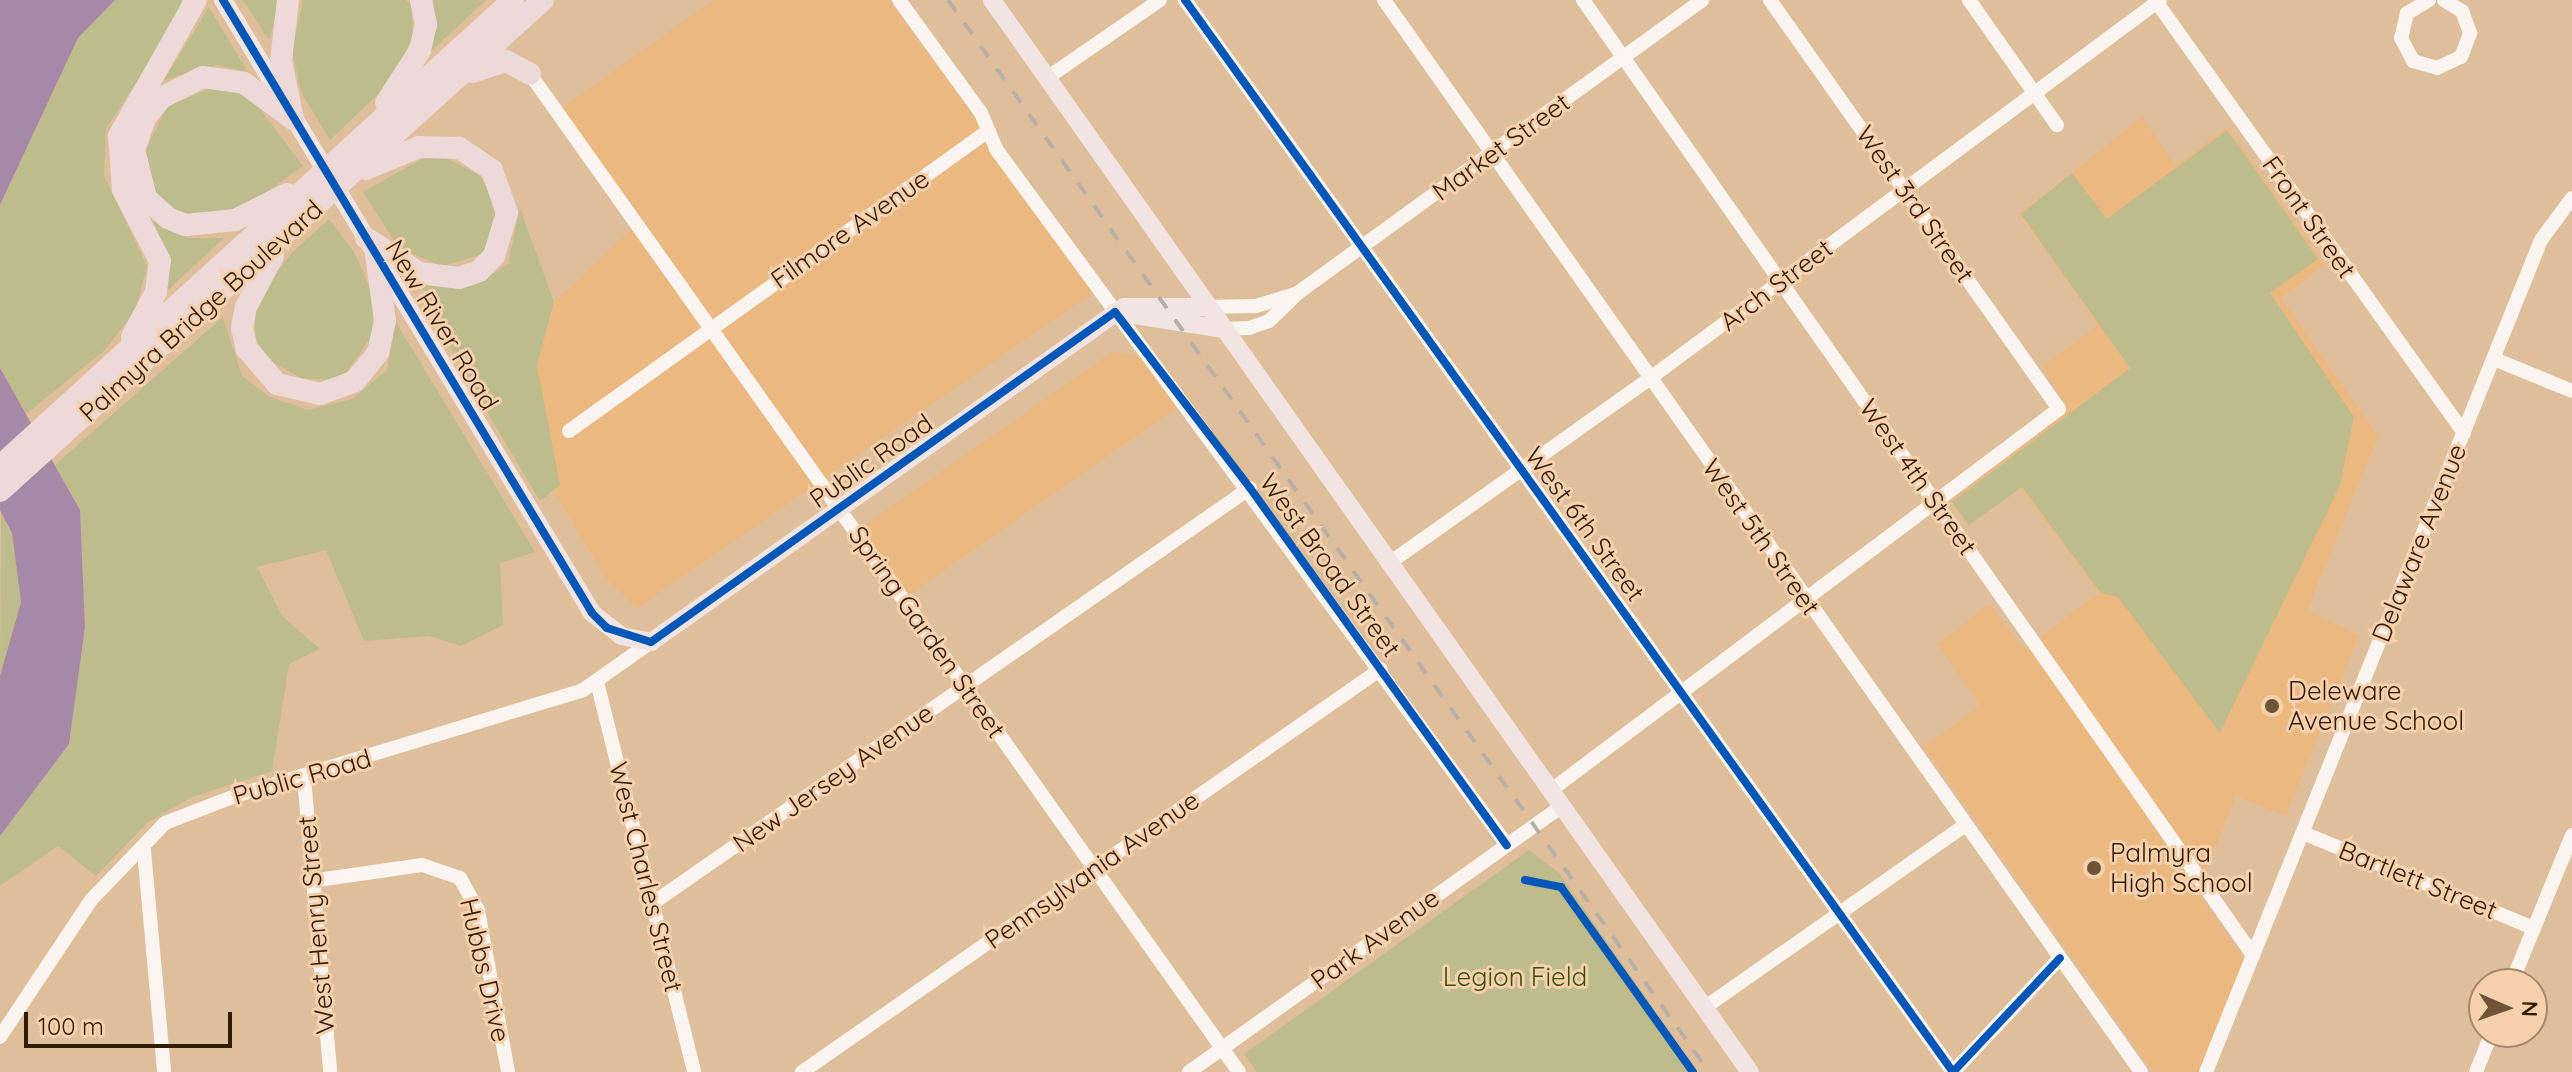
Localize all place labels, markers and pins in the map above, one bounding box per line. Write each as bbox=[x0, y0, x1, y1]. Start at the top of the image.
place label: Deleware Avenue School bbox=[2288, 675, 2464, 736]
marker: Deleware Avenue School bbox=[2263, 697, 2281, 715]
place label: Palmyra High School bbox=[2110, 837, 2253, 898]
marker: Palmyra High School bbox=[2085, 859, 2103, 877]

